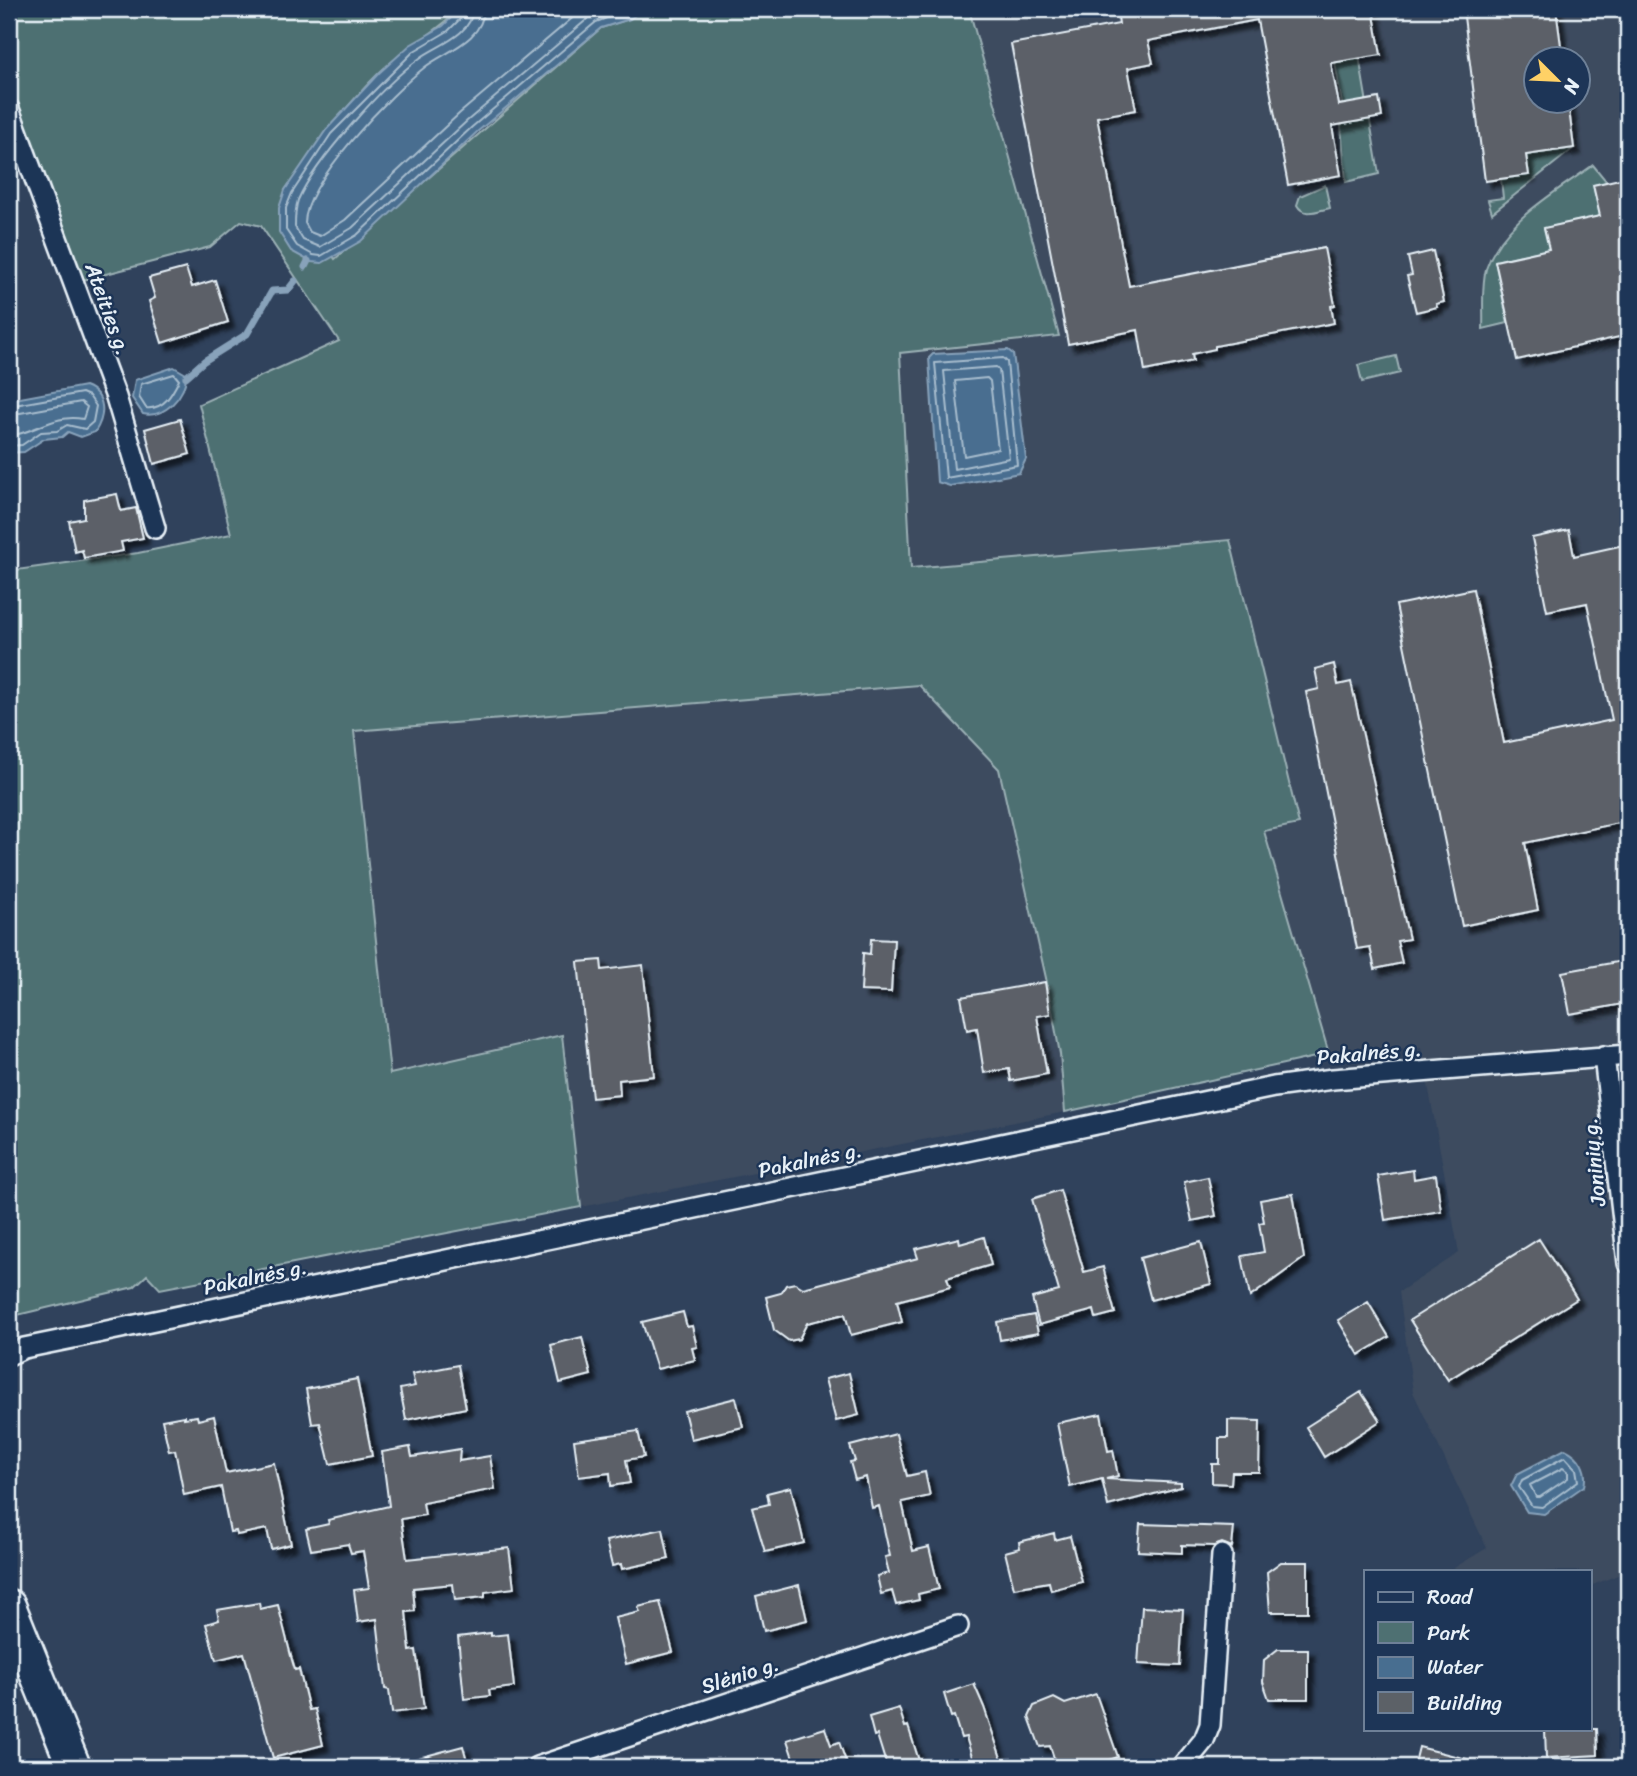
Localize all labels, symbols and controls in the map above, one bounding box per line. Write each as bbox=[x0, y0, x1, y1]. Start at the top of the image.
north arrow bbox=[1522, 46, 1592, 116]
text: N bbox=[1554, 73, 1590, 100]
street label: Ateities g. bbox=[73, 256, 142, 361]
street label: Pakalnės g. bbox=[1315, 1029, 1423, 1077]
street label: Joninių g. bbox=[1570, 1116, 1618, 1209]
street label: Pakalnės g. bbox=[755, 1130, 865, 1190]
street label: Pakalnės g. bbox=[200, 1247, 310, 1307]
legend bbox=[1364, 1570, 1592, 1730]
text: Road bbox=[1427, 1578, 1474, 1616]
text: Park bbox=[1427, 1614, 1470, 1652]
street label: Slėnio g. bbox=[696, 1645, 784, 1705]
text: Water bbox=[1427, 1648, 1484, 1686]
text: Building bbox=[1427, 1684, 1503, 1722]

